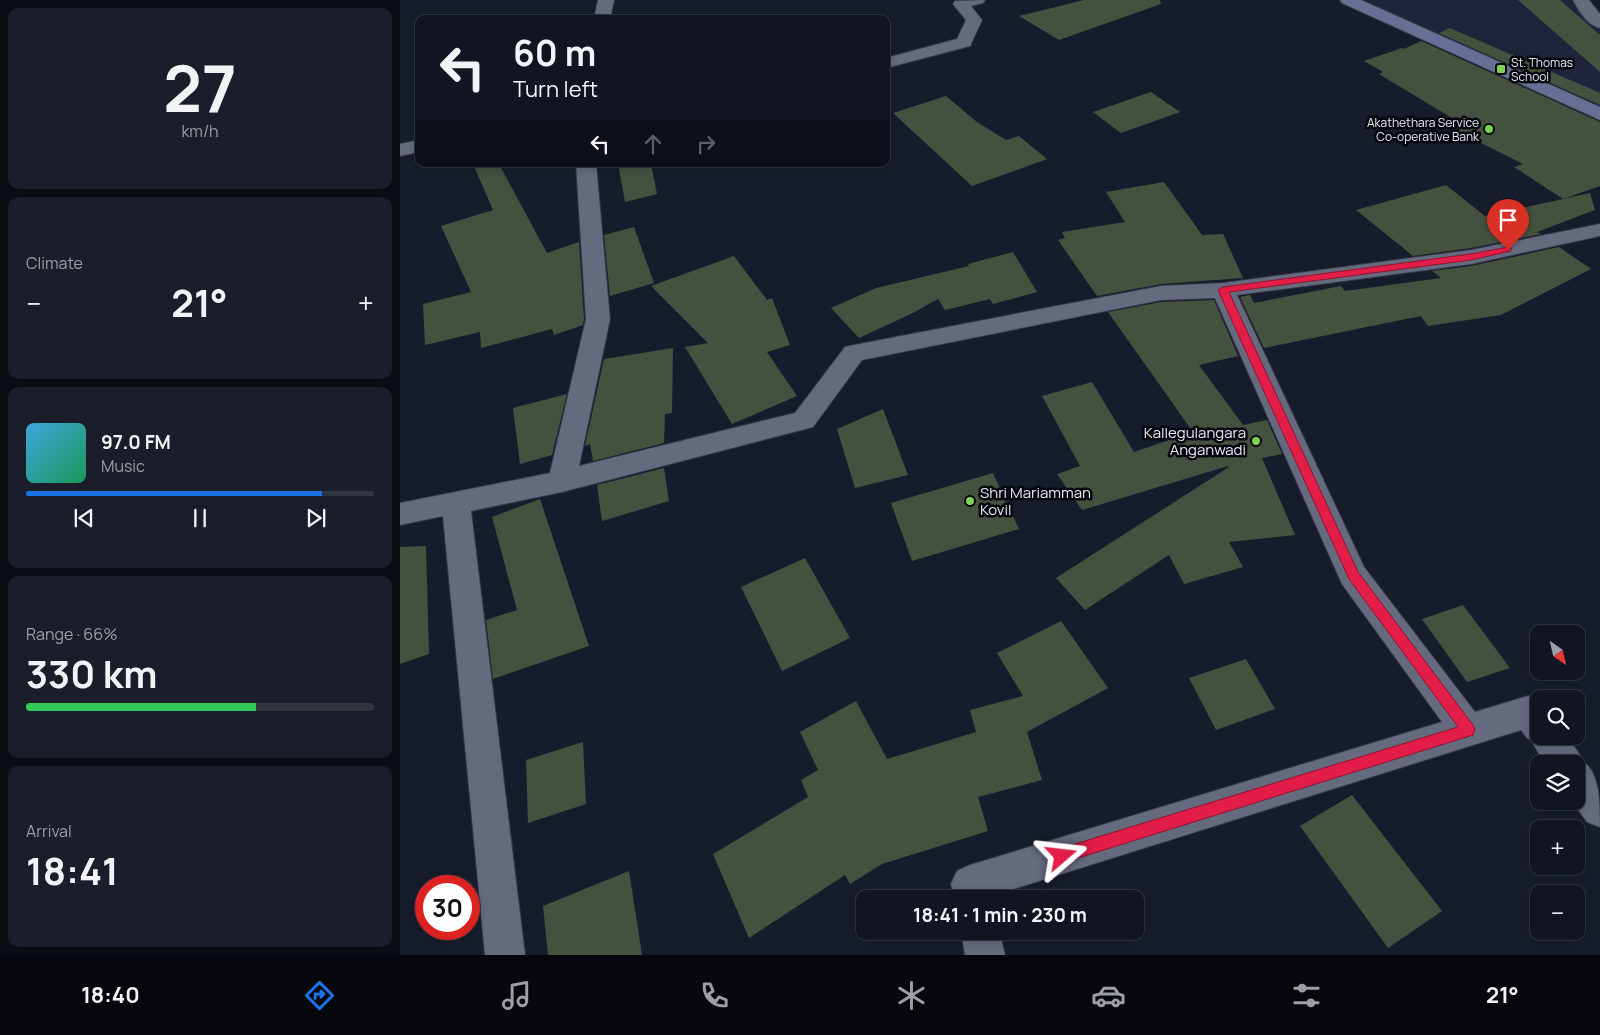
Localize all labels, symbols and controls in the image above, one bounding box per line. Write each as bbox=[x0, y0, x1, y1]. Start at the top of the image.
text: 60 m bbox=[513, 29, 596, 77]
icon: left bbox=[430, 35, 495, 100]
text: 27 bbox=[163, 43, 237, 132]
place label: St. Thomas School bbox=[1511, 54, 1573, 85]
marker: St. Thomas School bbox=[1495, 63, 1507, 75]
text: Turn left bbox=[513, 74, 598, 104]
place label: Akathethara Service Co-operative Bank bbox=[1367, 114, 1480, 145]
text: km/h bbox=[181, 120, 219, 142]
marker: Akathethara Service Co-operative Bank bbox=[1483, 123, 1495, 135]
icon: left bbox=[586, 130, 614, 158]
icon: ahead bbox=[639, 130, 667, 158]
icon: right bbox=[692, 130, 720, 158]
pin bbox=[1487, 199, 1529, 250]
icon: arrive bbox=[1494, 206, 1522, 234]
text: Climate bbox=[26, 252, 83, 274]
text: 21° bbox=[171, 276, 228, 328]
text: − bbox=[26, 284, 41, 322]
text: + bbox=[358, 284, 374, 322]
place label: Kallegulangara Anganwadi bbox=[1144, 422, 1246, 460]
text: 97.0 FM bbox=[101, 429, 171, 455]
marker: Kallegulangara Anganwadi bbox=[1250, 435, 1262, 447]
text: Music bbox=[101, 455, 145, 477]
place label: Shri Mariamman Kovil bbox=[980, 482, 1091, 520]
marker: Shri Mariamman Kovil bbox=[964, 495, 976, 507]
icon: previous bbox=[70, 504, 98, 532]
icon: pause bbox=[186, 504, 214, 532]
icon: next bbox=[302, 504, 330, 532]
text: Range · 66% bbox=[26, 623, 118, 645]
north arrow bbox=[1530, 625, 1585, 680]
map controls bbox=[1530, 625, 1585, 940]
text: 330 km bbox=[26, 647, 157, 699]
button: search bbox=[1530, 690, 1585, 745]
button: layers bbox=[1530, 755, 1585, 810]
text: Arrival bbox=[26, 820, 72, 842]
button: + bbox=[1530, 820, 1585, 875]
position arrow bbox=[1035, 829, 1087, 881]
text: 18:41 bbox=[26, 844, 119, 896]
speed limit sign: 30 bbox=[415, 875, 480, 940]
button: − bbox=[1530, 885, 1585, 940]
text: 18:41 · 1 min · 230 m bbox=[913, 902, 1087, 928]
icon: directions bbox=[302, 978, 337, 1013]
icon: music bbox=[499, 978, 534, 1013]
icon: phone bbox=[697, 978, 732, 1013]
icon: climate bbox=[894, 978, 929, 1013]
icon: car bbox=[1091, 978, 1126, 1013]
icon: filters bbox=[1289, 978, 1324, 1013]
text: 18:40 bbox=[81, 980, 140, 1010]
text: 21° bbox=[1486, 980, 1519, 1010]

